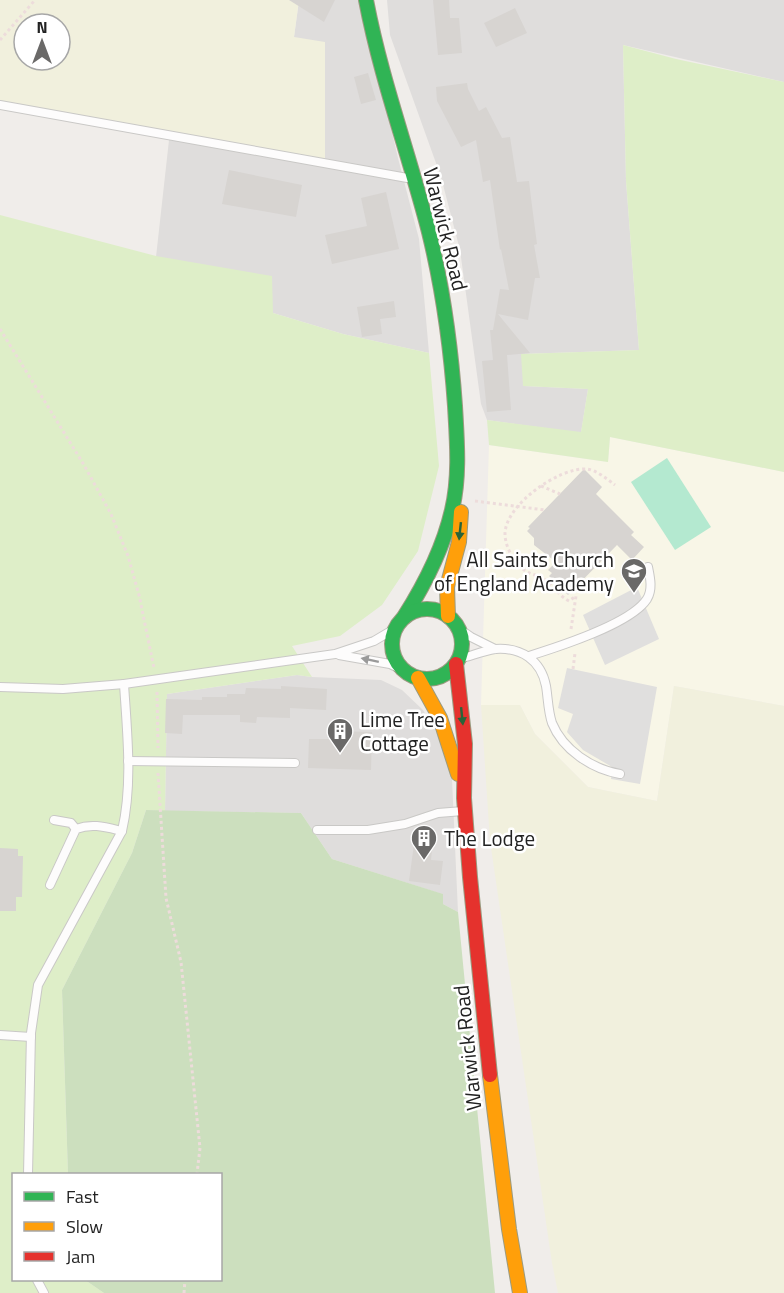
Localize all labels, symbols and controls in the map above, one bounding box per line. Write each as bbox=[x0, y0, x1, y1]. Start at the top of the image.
north arrow bbox=[12, 12, 72, 72]
text: N bbox=[36, 15, 48, 39]
street label: Warwick Road bbox=[415, 164, 477, 294]
one-way arrow bbox=[455, 521, 465, 540]
place label: All Saints Church of England Academy bbox=[434, 543, 614, 599]
school or university icon: All Saints Church of England Academy bbox=[619, 556, 649, 594]
one-way arrow bbox=[360, 655, 379, 664]
place label: Lime Tree Cottage bbox=[360, 703, 445, 759]
one-way arrow bbox=[457, 706, 467, 725]
building icon: Lime Tree Cottage bbox=[325, 716, 355, 754]
place label: The Lodge bbox=[444, 822, 535, 854]
building icon: The Lodge bbox=[409, 823, 439, 861]
street label: Warwick Road bbox=[445, 984, 489, 1112]
legend bbox=[12, 1173, 222, 1281]
text: Fast bbox=[66, 1183, 99, 1210]
text: Slow bbox=[66, 1213, 103, 1240]
text: Jam bbox=[66, 1243, 95, 1270]

